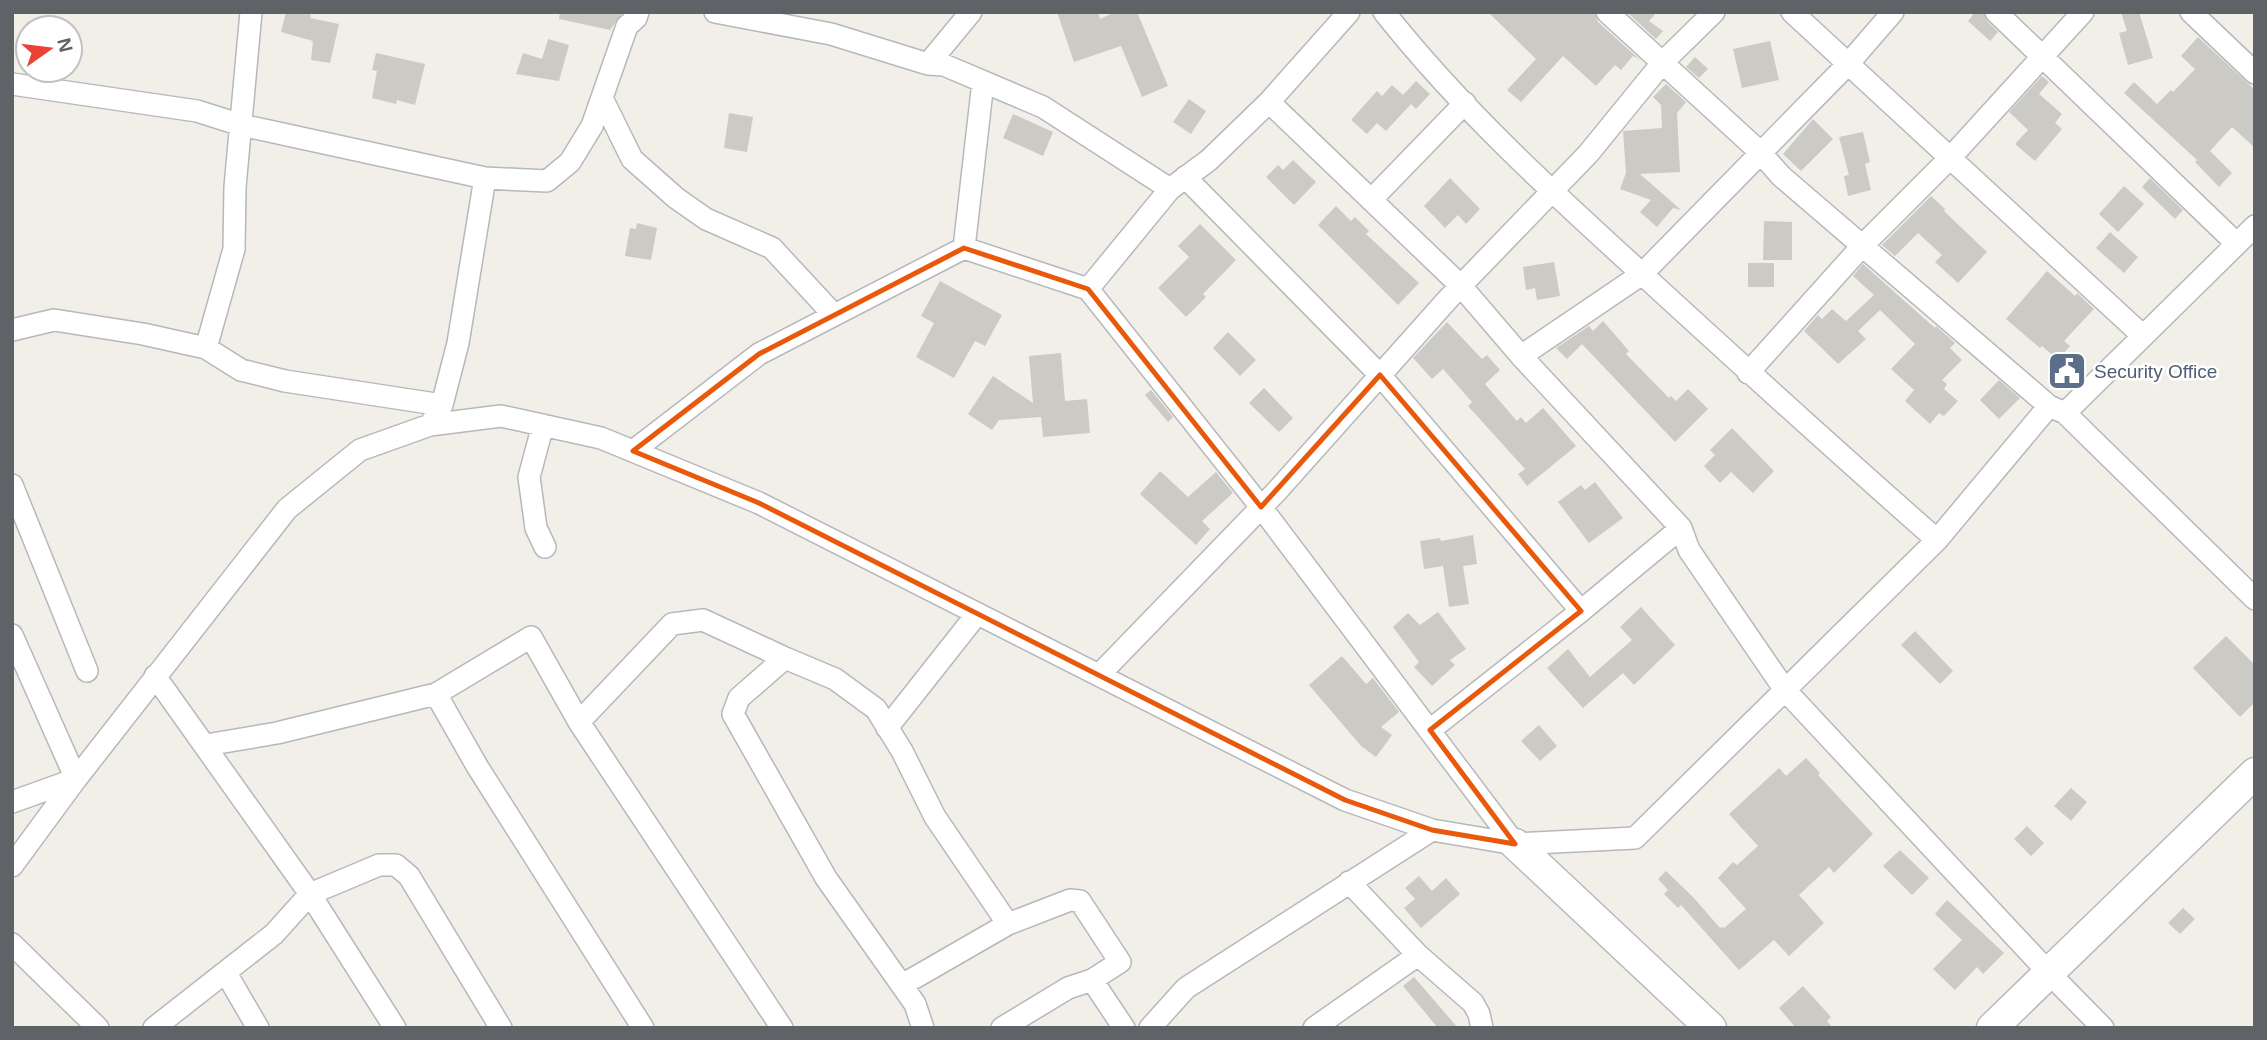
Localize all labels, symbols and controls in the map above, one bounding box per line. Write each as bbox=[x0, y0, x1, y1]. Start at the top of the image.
north arrow bbox=[14, 14, 84, 84]
text: N bbox=[53, 36, 77, 54]
public building icon: Security Office bbox=[2046, 350, 2088, 392]
place label: Security Office bbox=[2094, 361, 2217, 382]

